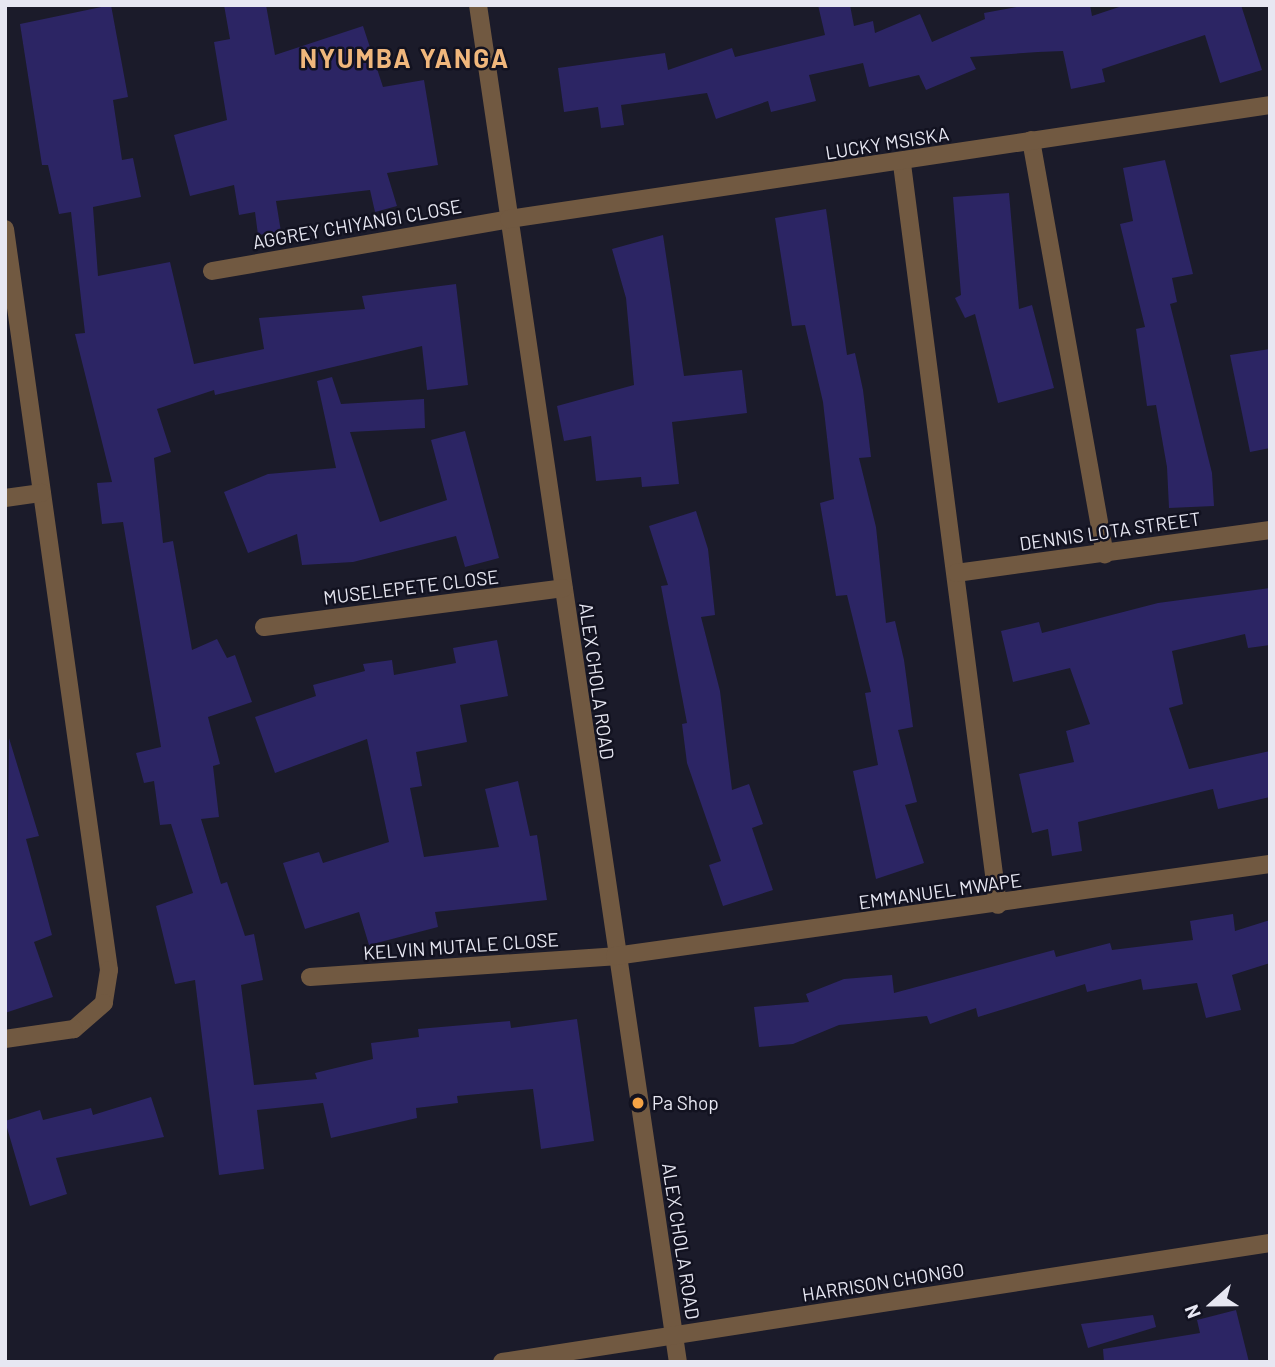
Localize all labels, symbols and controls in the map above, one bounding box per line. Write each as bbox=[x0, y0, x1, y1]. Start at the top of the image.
district label: NYUMBA YANGA bbox=[301, 42, 509, 74]
street label: LUCKY MSISKA bbox=[824, 122, 950, 164]
street label: AGGREY CHIYANGI CLOSE bbox=[251, 194, 463, 254]
street label: DENNIS LOTA STREET bbox=[1018, 507, 1202, 555]
street label: MUSELEPETE CLOSE bbox=[322, 565, 500, 609]
street label: ALEX CHOLA ROAD bbox=[575, 601, 619, 761]
street label: EMMANUEL MWAPE bbox=[857, 868, 1023, 914]
street label: KELVIN MUTALE CLOSE bbox=[362, 928, 560, 964]
place label: Pa Shop bbox=[652, 1092, 719, 1114]
marker: Pa Shop bbox=[630, 1095, 646, 1111]
street label: ALEX CHOLA ROAD bbox=[657, 1161, 705, 1321]
street label: HARRISON CHONGO bbox=[800, 1258, 966, 1306]
north arrow bbox=[1177, 1269, 1247, 1339]
text: N bbox=[1179, 1302, 1205, 1322]

